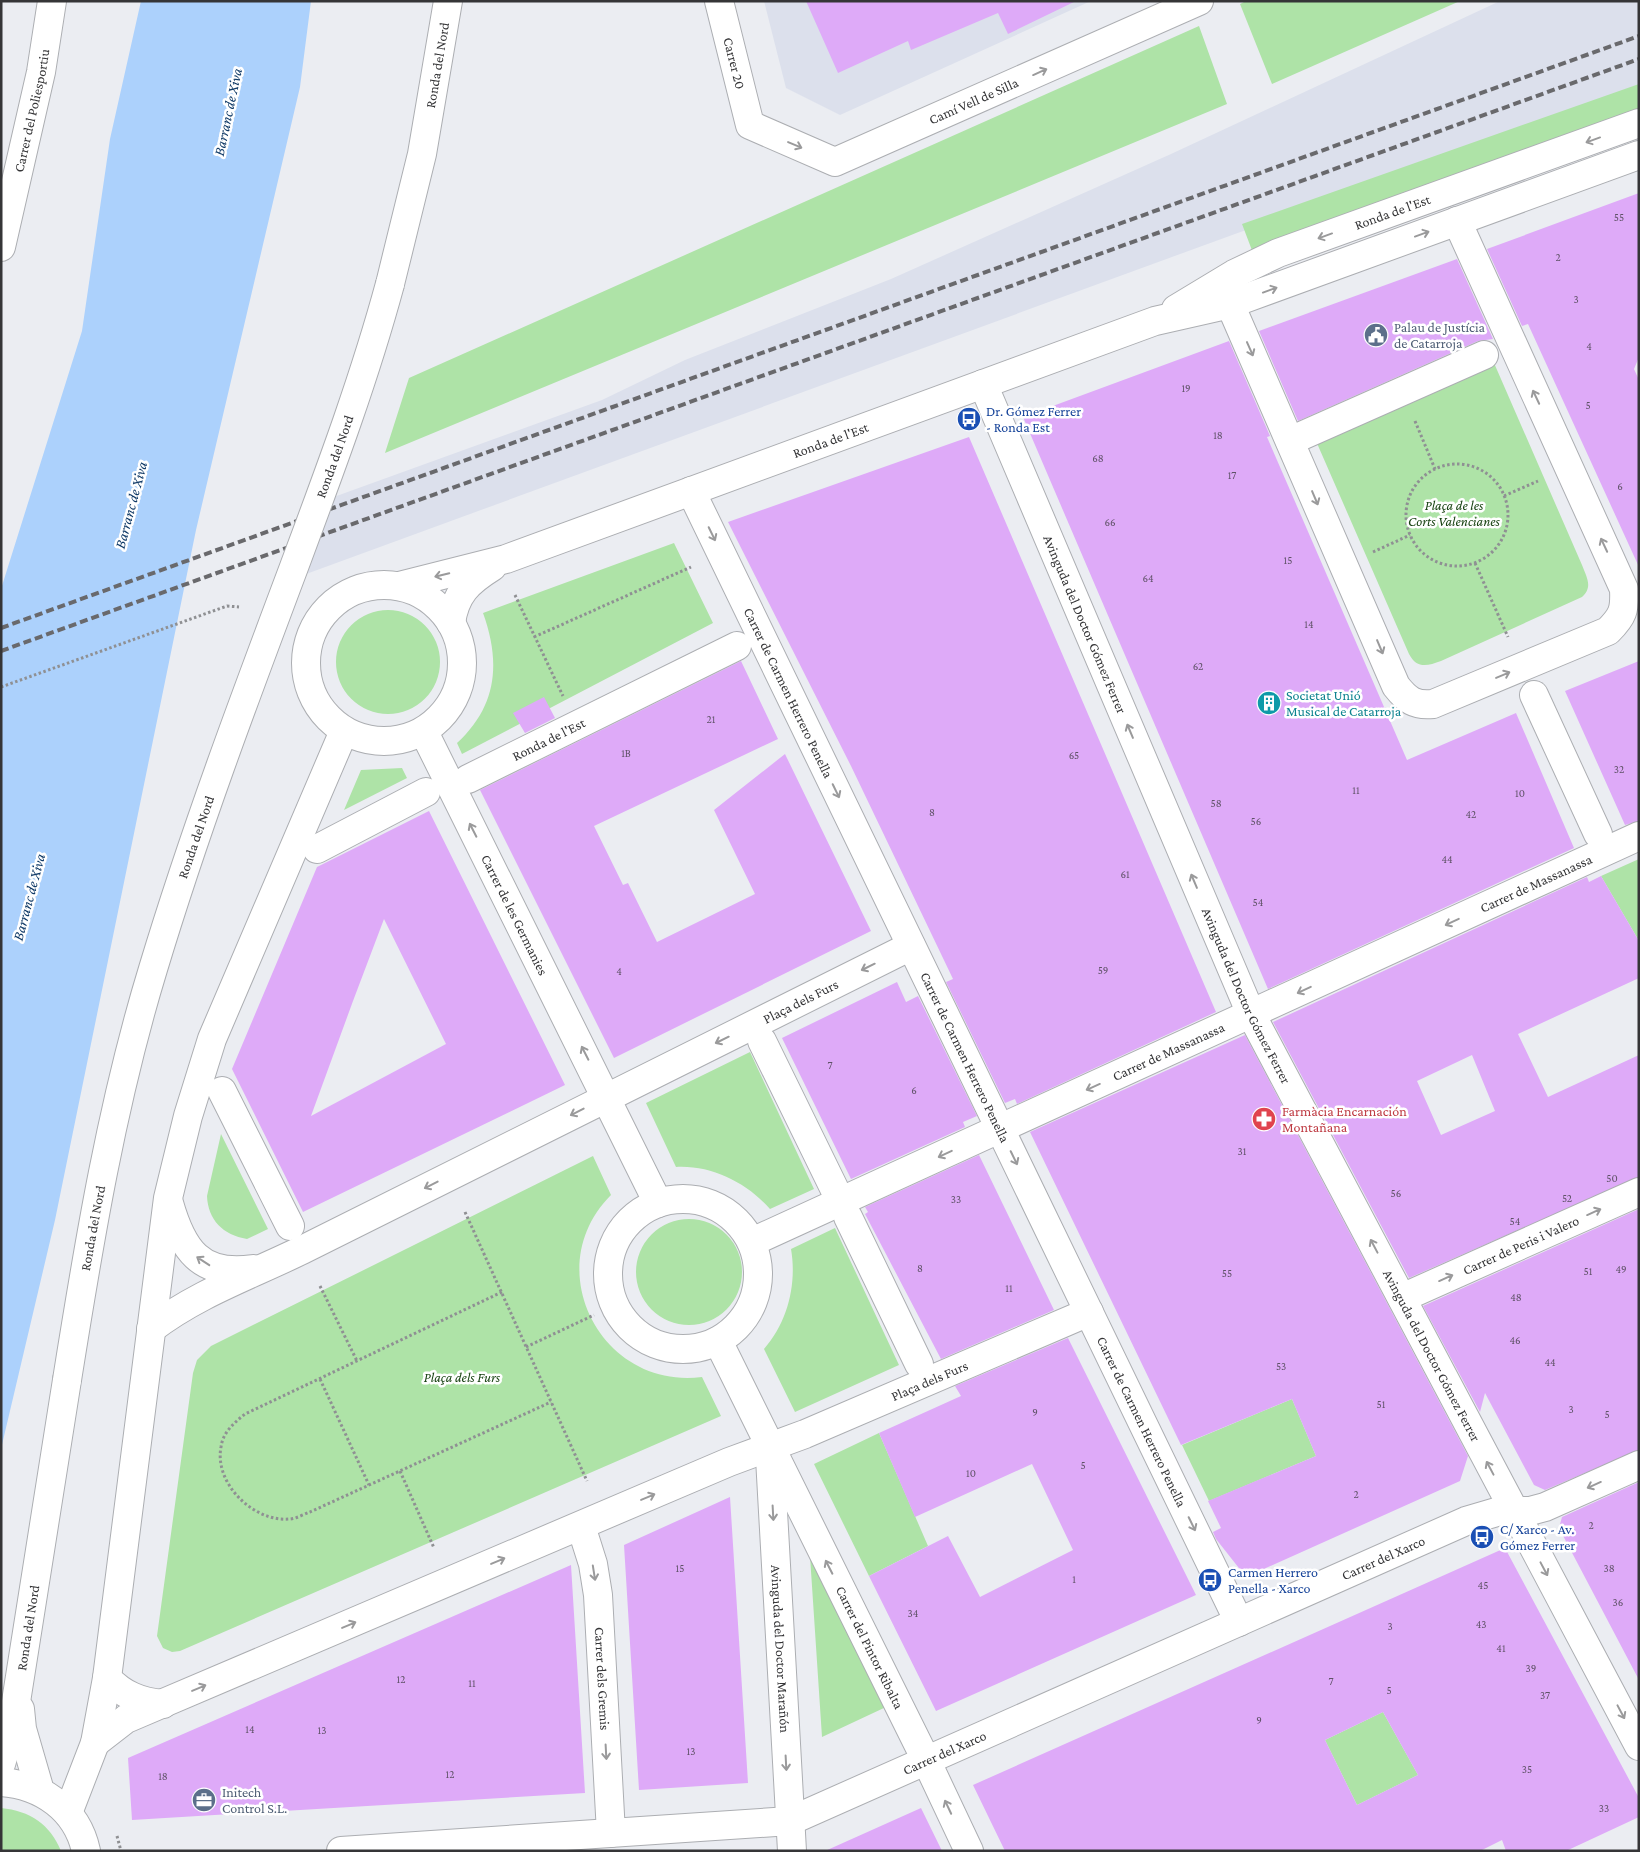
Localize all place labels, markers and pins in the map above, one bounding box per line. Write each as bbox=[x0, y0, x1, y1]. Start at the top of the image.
place label: Palau de Justícia de Catarroja bbox=[1394, 319, 1486, 352]
public building icon: Palau de Justícia de Catarroja bbox=[1363, 322, 1389, 348]
place label: Dr. Gómez Ferrer - Ronda Est bbox=[986, 403, 1081, 435]
bus stop icon: Dr. Gómez Ferrer - Ronda Est bbox=[956, 406, 982, 432]
place label: Societat Unió Musical de Catarroja bbox=[1286, 687, 1402, 720]
building icon: Societat Unió Musical de Catarroja bbox=[1256, 690, 1282, 716]
place label: Farmàcia Encarnación Montañana bbox=[1282, 1103, 1407, 1135]
pharmacy icon: Farmàcia Encarnación Montañana bbox=[1251, 1106, 1277, 1132]
place label: C/ Xarco - Av. Gómez Ferrer bbox=[1500, 1521, 1575, 1553]
bus stop icon: C/ Xarco - Av. Gómez Ferrer bbox=[1469, 1524, 1495, 1550]
place label: Carmen Herrero Penella - Xarco bbox=[1228, 1564, 1318, 1596]
bus stop icon: Carmen Herrero Penella - Xarco bbox=[1197, 1567, 1223, 1593]
place label: Initech Control S.L. bbox=[222, 1784, 287, 1816]
office icon: Initech Control S.L. bbox=[191, 1787, 217, 1813]

